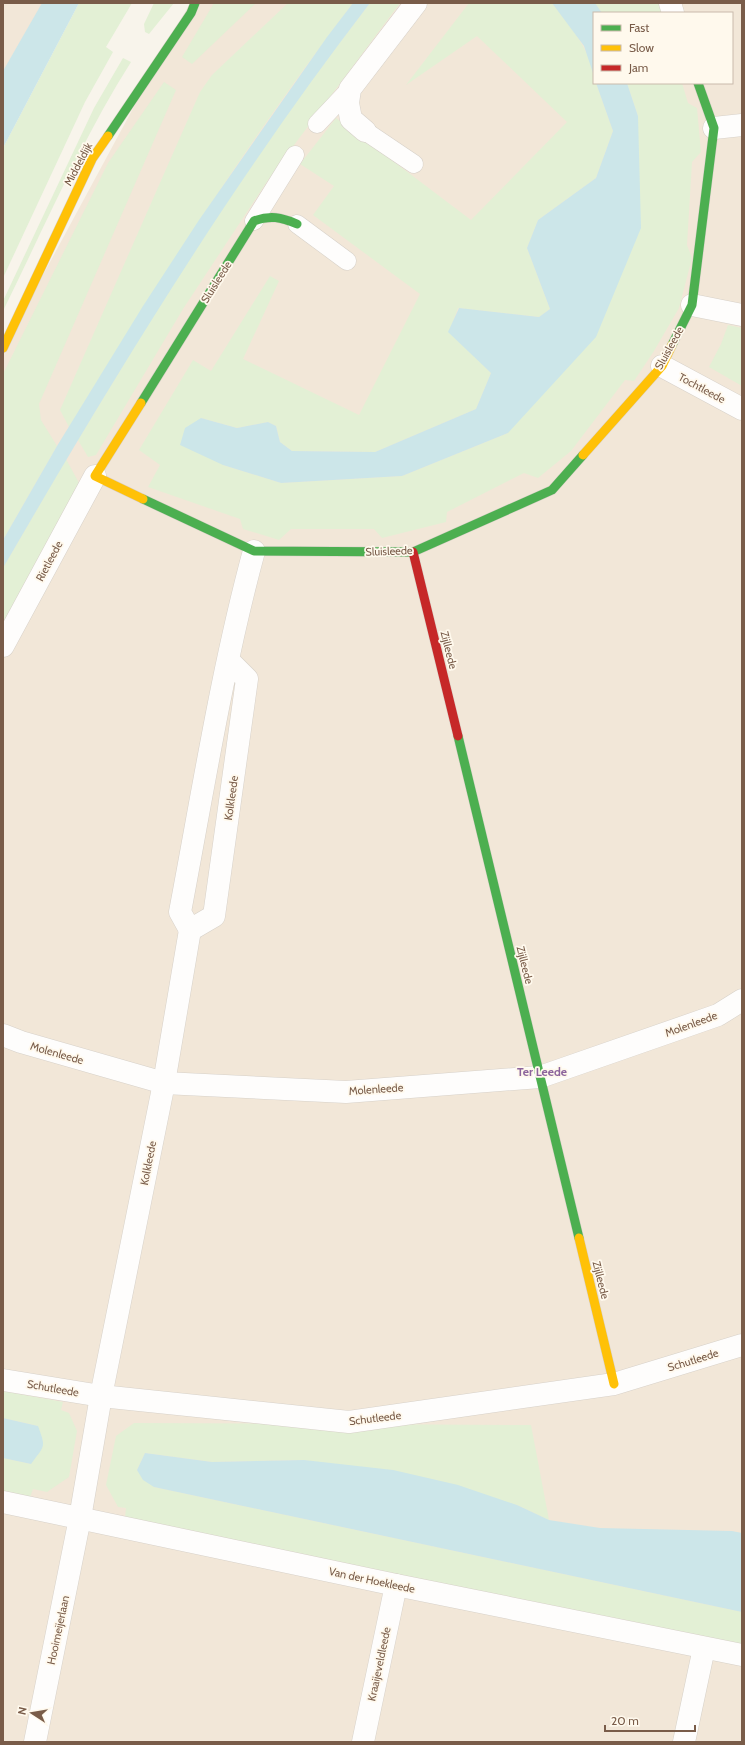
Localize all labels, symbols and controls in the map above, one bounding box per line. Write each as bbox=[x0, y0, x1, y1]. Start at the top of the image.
legend bbox=[593, 12, 733, 84]
text: Fast bbox=[629, 20, 649, 35]
text: Slow bbox=[629, 40, 654, 55]
text: Jam bbox=[628, 60, 648, 75]
street label: Middeldijk bbox=[61, 140, 95, 188]
street label: Sluisleede bbox=[198, 258, 235, 306]
street label: Sluisleede bbox=[651, 324, 687, 372]
street label: Tochtleede bbox=[676, 370, 728, 406]
street label: Rietleede bbox=[33, 538, 66, 584]
street label: Sluisleede bbox=[365, 543, 413, 559]
street label: Zijlleede bbox=[438, 629, 461, 671]
street label: Kolkleede bbox=[221, 774, 241, 821]
street label: Zijlleede bbox=[514, 944, 537, 986]
street label: Molenleede bbox=[663, 1008, 719, 1040]
street label: Molenleede bbox=[29, 1039, 86, 1067]
district label: Ter Leede bbox=[517, 1064, 567, 1079]
street label: Molenleede bbox=[348, 1080, 404, 1098]
street label: Kolkleede bbox=[137, 1139, 159, 1186]
street label: Zijlleede bbox=[590, 1259, 613, 1301]
street label: Schutleede bbox=[666, 1346, 720, 1374]
street label: Schutleede bbox=[26, 1377, 80, 1400]
street label: Schutleede bbox=[348, 1408, 402, 1428]
street label: Van der Hoekleede bbox=[328, 1564, 417, 1596]
street label: Hooimeijerlaan bbox=[44, 1594, 72, 1666]
street label: Kraaijeveldleede bbox=[364, 1625, 394, 1702]
north arrow bbox=[12, 1693, 52, 1733]
text: N bbox=[15, 1706, 30, 1716]
scale bar bbox=[605, 1707, 695, 1733]
text: 20 m bbox=[611, 1713, 639, 1728]

